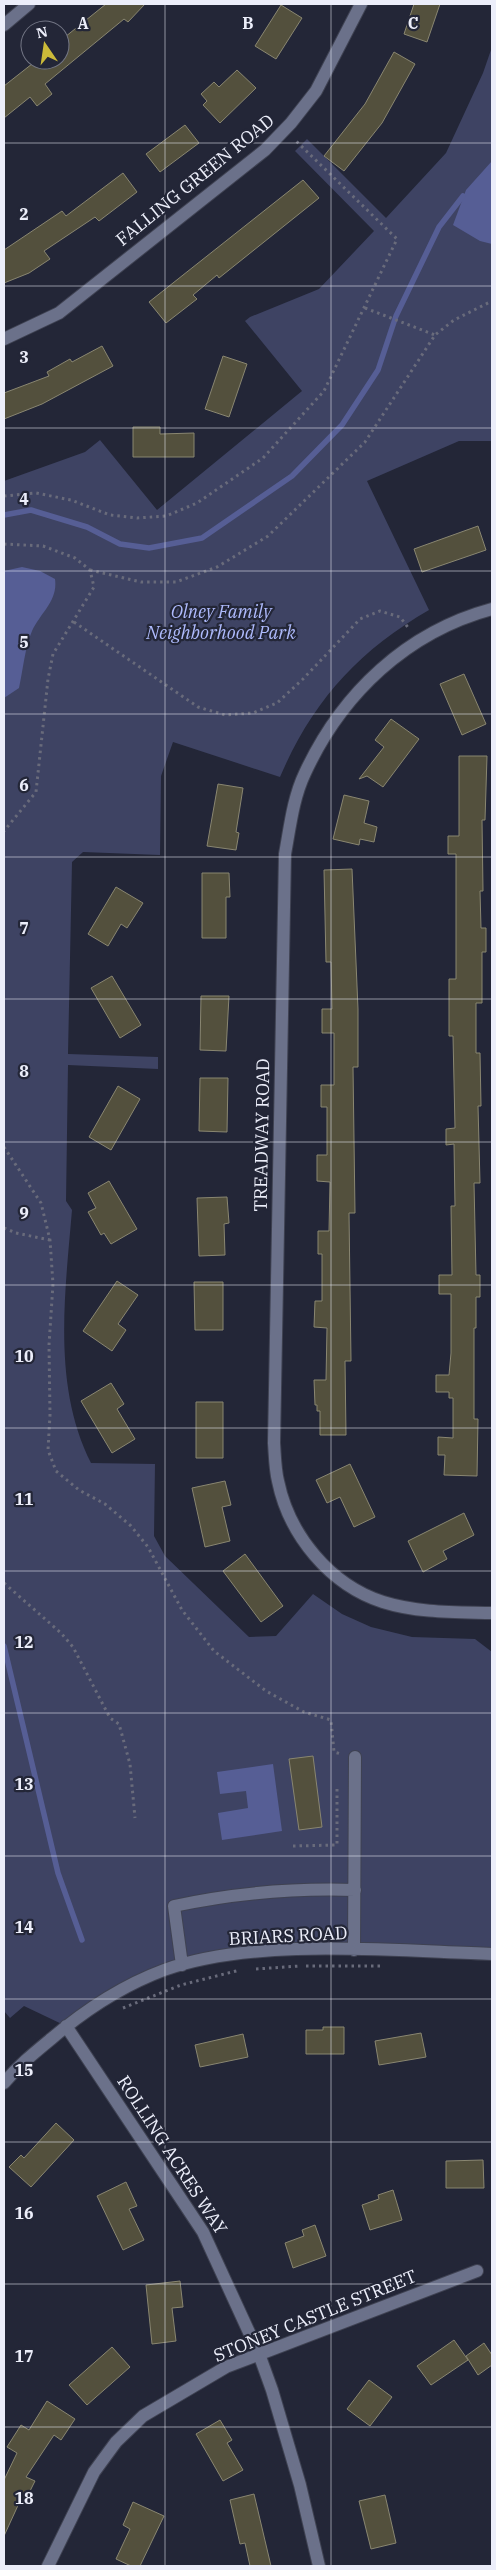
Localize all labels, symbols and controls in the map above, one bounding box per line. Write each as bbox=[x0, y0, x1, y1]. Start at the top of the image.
text: A bbox=[77, 13, 89, 33]
text: B bbox=[242, 13, 254, 33]
text: C bbox=[408, 13, 418, 33]
north arrow bbox=[20, 20, 70, 70]
text: N bbox=[35, 22, 49, 42]
street label: FALLING GREEN ROAD bbox=[111, 109, 279, 251]
text: 2 bbox=[19, 204, 29, 224]
text: 3 bbox=[19, 347, 29, 367]
text: 4 bbox=[19, 489, 29, 509]
park label: Olney Family Neighborhood Park bbox=[145, 600, 296, 644]
text: 5 bbox=[19, 632, 29, 652]
text: 6 bbox=[19, 775, 29, 795]
text: 7 bbox=[19, 918, 29, 938]
street label: TREADWAY ROAD bbox=[249, 1058, 274, 1212]
text: 8 bbox=[19, 1061, 29, 1081]
text: 9 bbox=[19, 1203, 29, 1223]
text: 10 bbox=[14, 1346, 34, 1366]
text: 11 bbox=[14, 1489, 34, 1509]
text: 12 bbox=[14, 1632, 34, 1652]
text: 13 bbox=[14, 1774, 34, 1794]
text: 14 bbox=[14, 1917, 34, 1937]
street label: BRIARS ROAD bbox=[228, 1921, 348, 1950]
text: 15 bbox=[14, 2060, 34, 2080]
street label: ROLLING ACRES WAY bbox=[112, 2071, 233, 2239]
text: 16 bbox=[14, 2203, 34, 2223]
street label: STONEY CASTLE STREET bbox=[210, 2264, 420, 2367]
text: 17 bbox=[14, 2346, 34, 2366]
text: 18 bbox=[14, 2488, 34, 2508]

